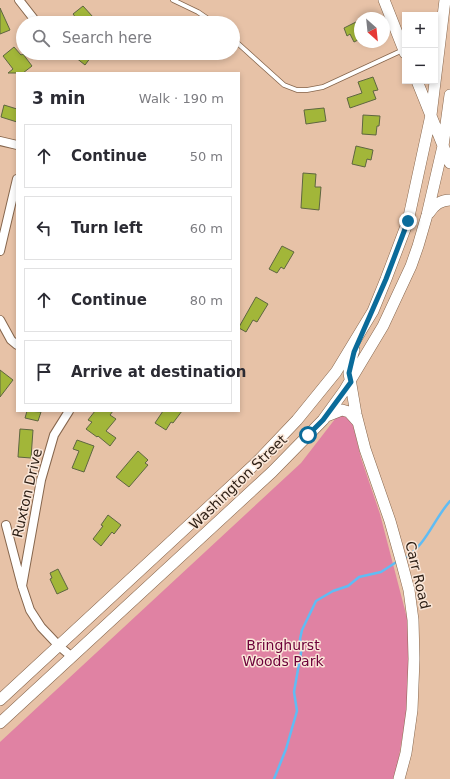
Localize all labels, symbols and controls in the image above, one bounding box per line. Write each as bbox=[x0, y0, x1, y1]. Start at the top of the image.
north arrow bbox=[354, 12, 390, 48]
map controls bbox=[402, 12, 438, 84]
button: + bbox=[402, 12, 438, 48]
search box bbox=[16, 16, 240, 60]
icon: search bbox=[30, 27, 52, 49]
text: Search here bbox=[62, 29, 152, 47]
button: − bbox=[402, 48, 438, 84]
text: 3 min bbox=[32, 88, 85, 108]
text: Walk · 190 m bbox=[139, 91, 224, 106]
icon: ahead bbox=[33, 145, 55, 167]
text: Continue bbox=[71, 147, 147, 165]
text: 50 m bbox=[190, 149, 223, 164]
route end bbox=[399, 212, 417, 230]
icon: left bbox=[33, 217, 55, 239]
text: Turn left bbox=[71, 219, 143, 237]
text: 60 m bbox=[190, 221, 223, 236]
icon: ahead bbox=[33, 289, 55, 311]
text: Continue bbox=[71, 291, 147, 309]
text: 80 m bbox=[190, 293, 223, 308]
icon: arrive bbox=[33, 361, 55, 383]
text: Arrive at destination bbox=[71, 363, 246, 381]
route start bbox=[299, 426, 317, 444]
street label: Washington Street bbox=[186, 431, 290, 533]
street label: Ruxton Drive bbox=[9, 447, 45, 539]
street label: Carr Road bbox=[402, 539, 434, 611]
park label: Bringhurst Woods Park bbox=[242, 637, 324, 669]

